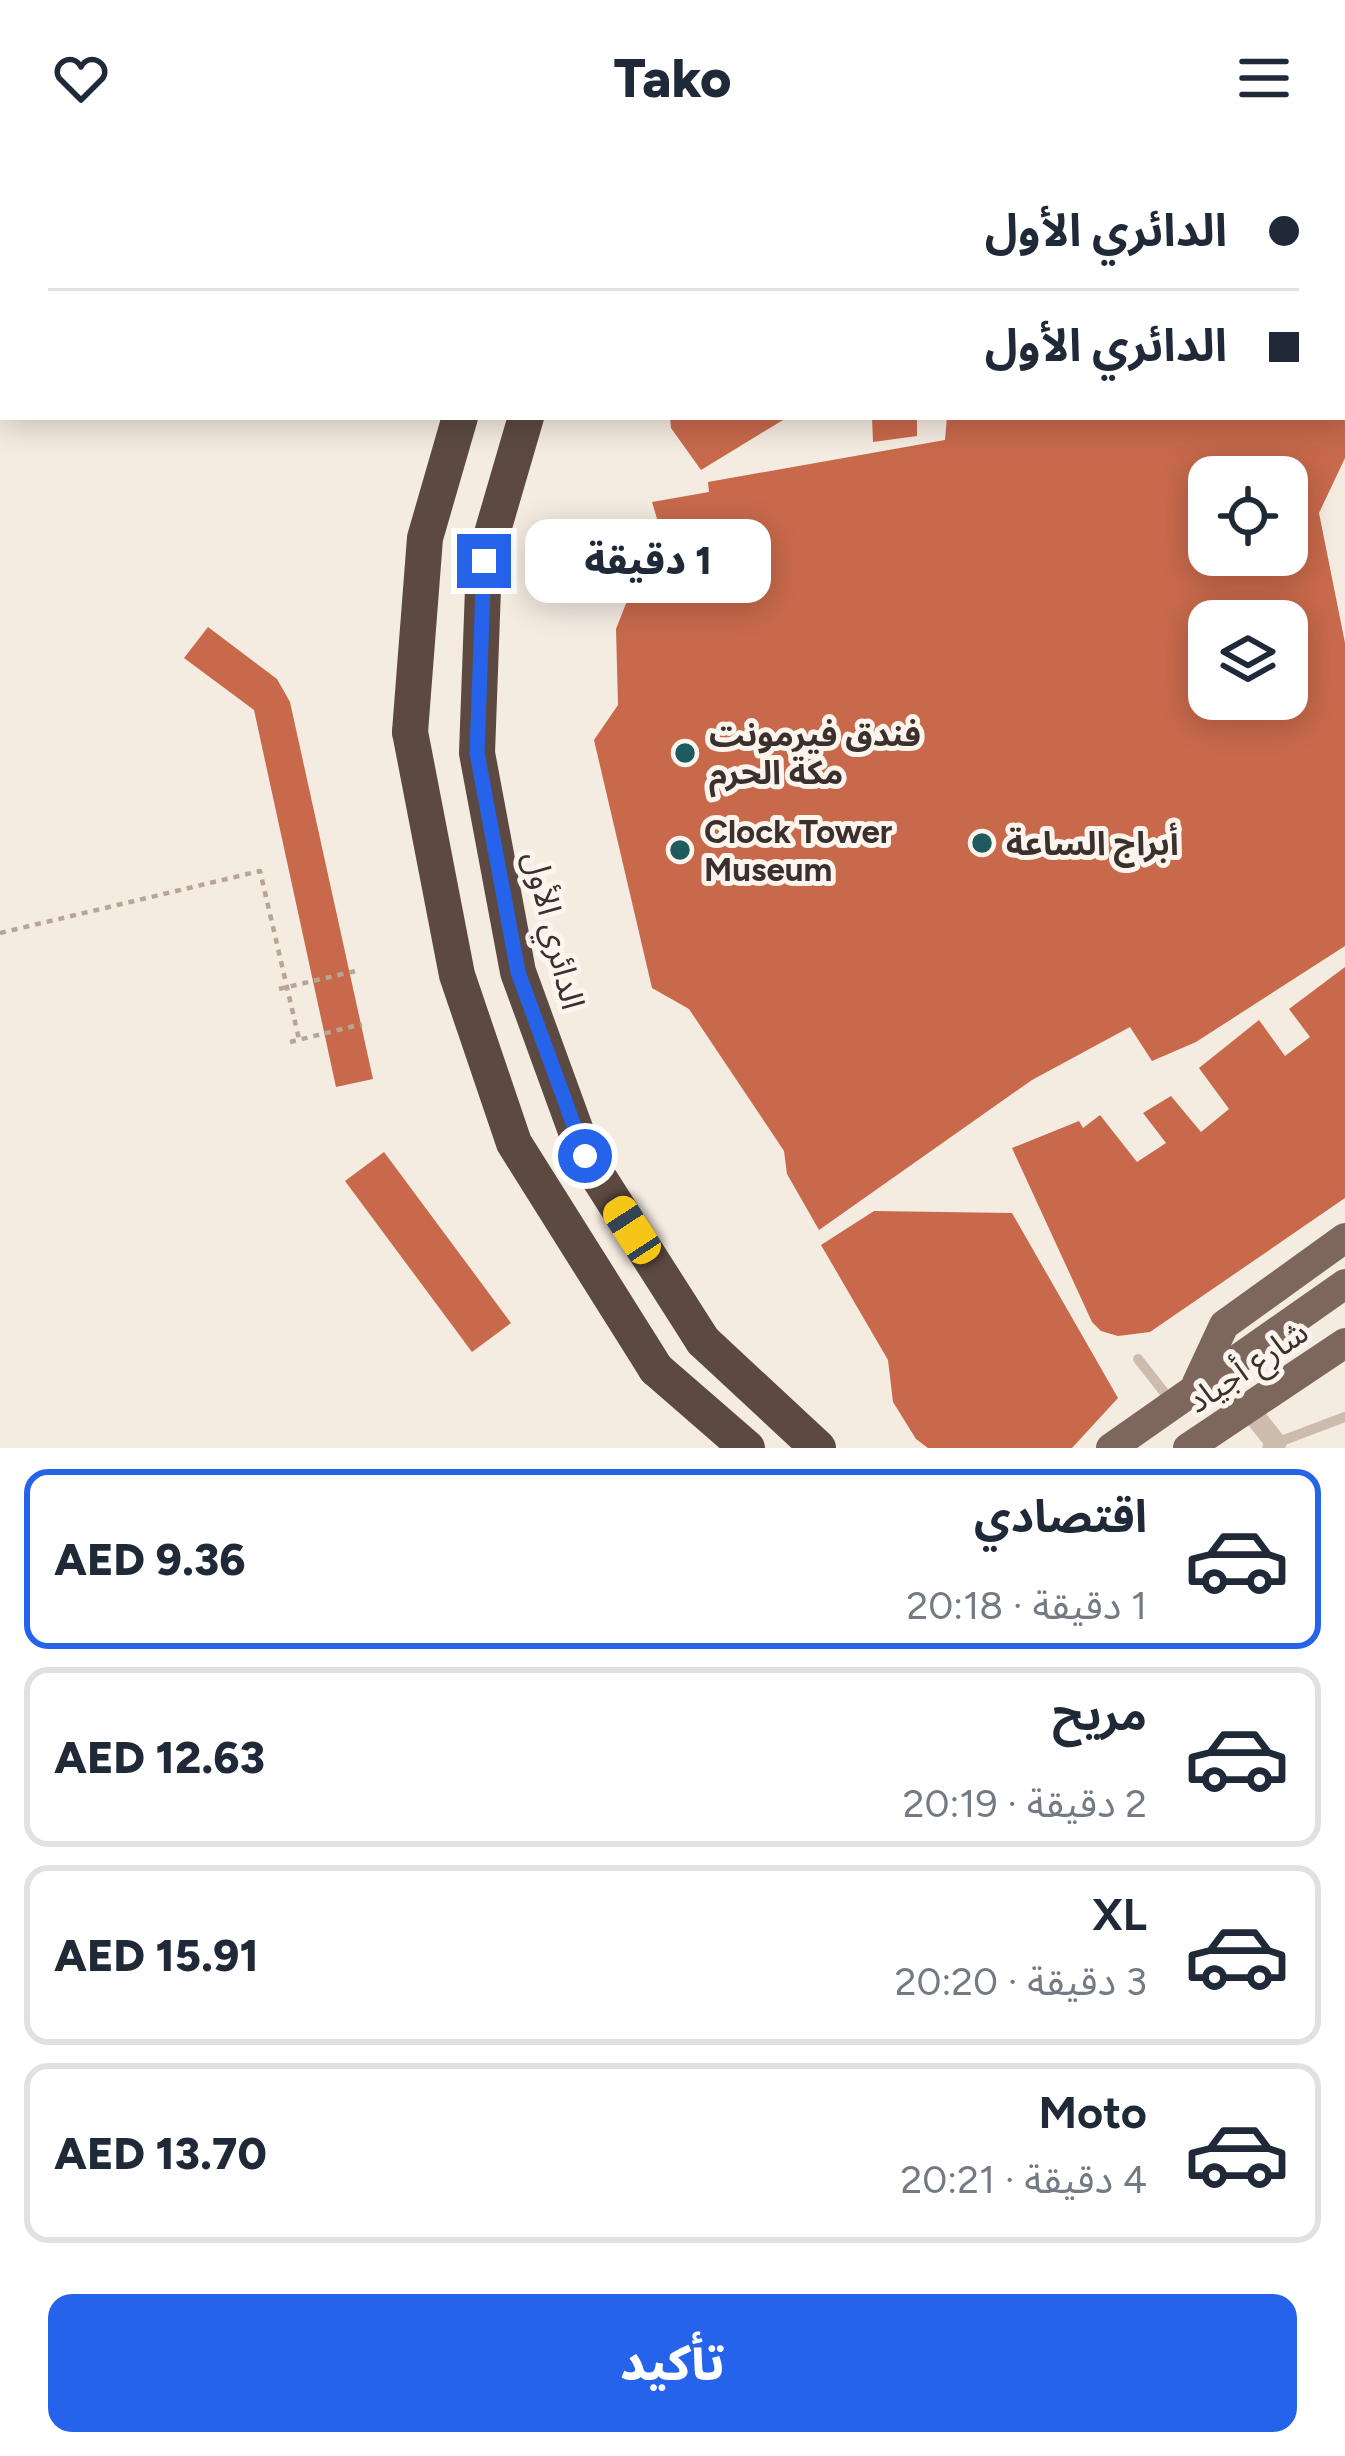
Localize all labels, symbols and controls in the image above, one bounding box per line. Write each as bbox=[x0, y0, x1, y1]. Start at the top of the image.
icon: heart bbox=[48, 45, 114, 111]
icon: menu bbox=[1231, 45, 1297, 111]
text: Tako bbox=[614, 46, 731, 111]
text: الدائري الأول bbox=[985, 203, 1227, 257]
text: الدائري الأول bbox=[985, 318, 1227, 372]
map controls bbox=[1188, 456, 1308, 720]
button: locate bbox=[1188, 456, 1308, 576]
callout: 1 دقيقة bbox=[526, 519, 772, 603]
route end bbox=[457, 534, 511, 588]
text: 1 دقيقة bbox=[584, 537, 712, 584]
button: layers bbox=[1188, 600, 1308, 720]
place label: فندق فيرمونت مكة الحرم bbox=[709, 715, 921, 798]
marker: فندق فيرمونت مكة الحرم bbox=[672, 740, 698, 766]
place label: Clock Tower Museum bbox=[704, 812, 893, 889]
place label: أبراج الساعة bbox=[1006, 822, 1179, 868]
marker: أبراج الساعة bbox=[969, 830, 995, 856]
marker: Clock Tower Museum bbox=[667, 837, 693, 863]
street label: الدائري الأول bbox=[511, 847, 593, 1015]
route start bbox=[558, 1129, 612, 1183]
car bbox=[597, 1190, 667, 1270]
street label: شارع أجياد bbox=[1179, 1312, 1318, 1425]
text: اقتصادي bbox=[974, 1489, 1147, 1543]
icon: car bbox=[1183, 1505, 1291, 1613]
text: AED 9.36 bbox=[54, 1532, 246, 1586]
text: 1 دقيقة · 20:18 bbox=[907, 1582, 1147, 1629]
text: مريح bbox=[1052, 1687, 1147, 1741]
icon: car bbox=[1183, 1703, 1291, 1811]
text: AED 12.63 bbox=[54, 1730, 265, 1784]
text: 2 دقيقة · 20:19 bbox=[903, 1780, 1147, 1827]
text: XL bbox=[1092, 1887, 1147, 1941]
icon: car bbox=[1183, 1901, 1291, 2009]
text: AED 15.91 bbox=[54, 1928, 259, 1982]
text: 3 دقيقة · 20:20 bbox=[895, 1958, 1147, 2005]
text: Moto bbox=[1038, 2085, 1147, 2139]
icon: car bbox=[1183, 2099, 1291, 2207]
text: AED 13.70 bbox=[54, 2126, 267, 2180]
text: 4 دقيقة · 20:21 bbox=[901, 2156, 1147, 2203]
button: تأكيد bbox=[48, 2294, 1297, 2432]

